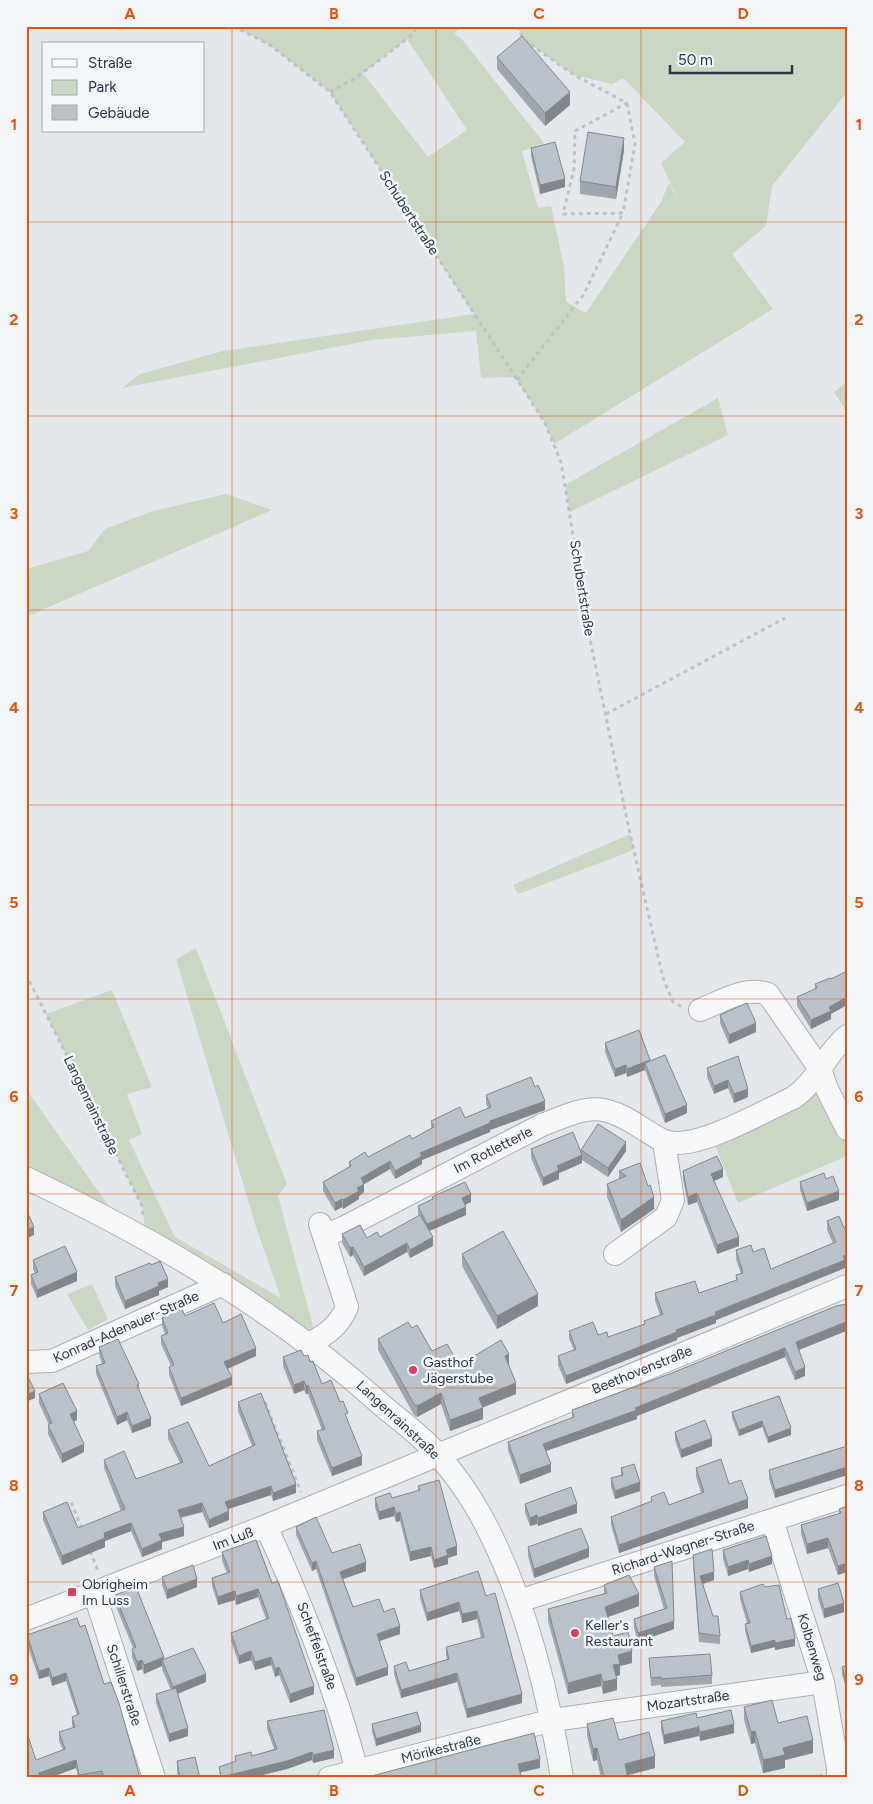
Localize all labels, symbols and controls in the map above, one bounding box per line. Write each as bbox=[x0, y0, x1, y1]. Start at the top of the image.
text: A bbox=[124, 4, 136, 23]
text: B bbox=[329, 4, 339, 23]
text: C bbox=[533, 4, 545, 23]
text: D bbox=[737, 4, 749, 23]
legend bbox=[42, 42, 205, 132]
scale bar bbox=[670, 42, 793, 74]
text: 50 m bbox=[678, 51, 713, 69]
text: Straße bbox=[88, 54, 132, 72]
text: Park bbox=[88, 78, 117, 96]
text: Gebäude bbox=[88, 104, 149, 122]
text: 1 bbox=[11, 115, 17, 134]
text: 1 bbox=[856, 115, 862, 134]
street label: Schubertstraße bbox=[375, 168, 443, 259]
text: 2 bbox=[9, 310, 19, 329]
text: 2 bbox=[854, 310, 864, 329]
text: 3 bbox=[10, 504, 19, 523]
text: 3 bbox=[855, 504, 864, 523]
street label: Schubertstraße bbox=[566, 539, 598, 638]
text: 4 bbox=[9, 698, 19, 717]
text: 4 bbox=[854, 698, 864, 717]
text: 5 bbox=[9, 893, 19, 912]
text: 5 bbox=[854, 893, 864, 912]
street label: Langenrainstraße bbox=[60, 1053, 122, 1158]
text: 6 bbox=[9, 1087, 19, 1106]
text: 6 bbox=[854, 1087, 864, 1106]
street label: Im Rotletterle bbox=[451, 1123, 535, 1177]
text: 7 bbox=[10, 1281, 19, 1300]
text: 7 bbox=[855, 1281, 864, 1300]
street label: Konrad-Adenauer-Straße bbox=[50, 1287, 202, 1367]
street label: Beethovenstraße bbox=[589, 1342, 695, 1398]
place label: Gasthof Jägerstube bbox=[423, 1354, 494, 1387]
marker: Gasthof Jägerstube bbox=[407, 1364, 419, 1376]
street label: Langenrainstraße bbox=[353, 1377, 444, 1463]
text: 8 bbox=[9, 1476, 19, 1495]
text: 8 bbox=[854, 1476, 864, 1495]
street label: Richard-Wagner-Straße bbox=[610, 1517, 757, 1579]
street label: Im Luß bbox=[210, 1523, 256, 1554]
place label: Obrigheim Im Luss bbox=[82, 1576, 148, 1609]
marker: Obrigheim Im Luss bbox=[66, 1586, 78, 1598]
street label: Scheffelstraße bbox=[293, 1600, 341, 1692]
street label: Kolbenweg bbox=[794, 1611, 830, 1683]
place label: Keller's Restaurant bbox=[585, 1617, 653, 1650]
marker: Keller's Restaurant bbox=[569, 1627, 581, 1639]
street label: Schillerstraße bbox=[103, 1642, 145, 1728]
text: 9 bbox=[9, 1670, 19, 1689]
text: 9 bbox=[854, 1670, 864, 1689]
street label: Mozartstraße bbox=[646, 1687, 731, 1715]
street label: Mörikestraße bbox=[399, 1731, 483, 1767]
text: A bbox=[124, 1781, 136, 1800]
text: B bbox=[329, 1781, 339, 1800]
text: C bbox=[533, 1781, 545, 1800]
text: D bbox=[737, 1781, 749, 1800]

